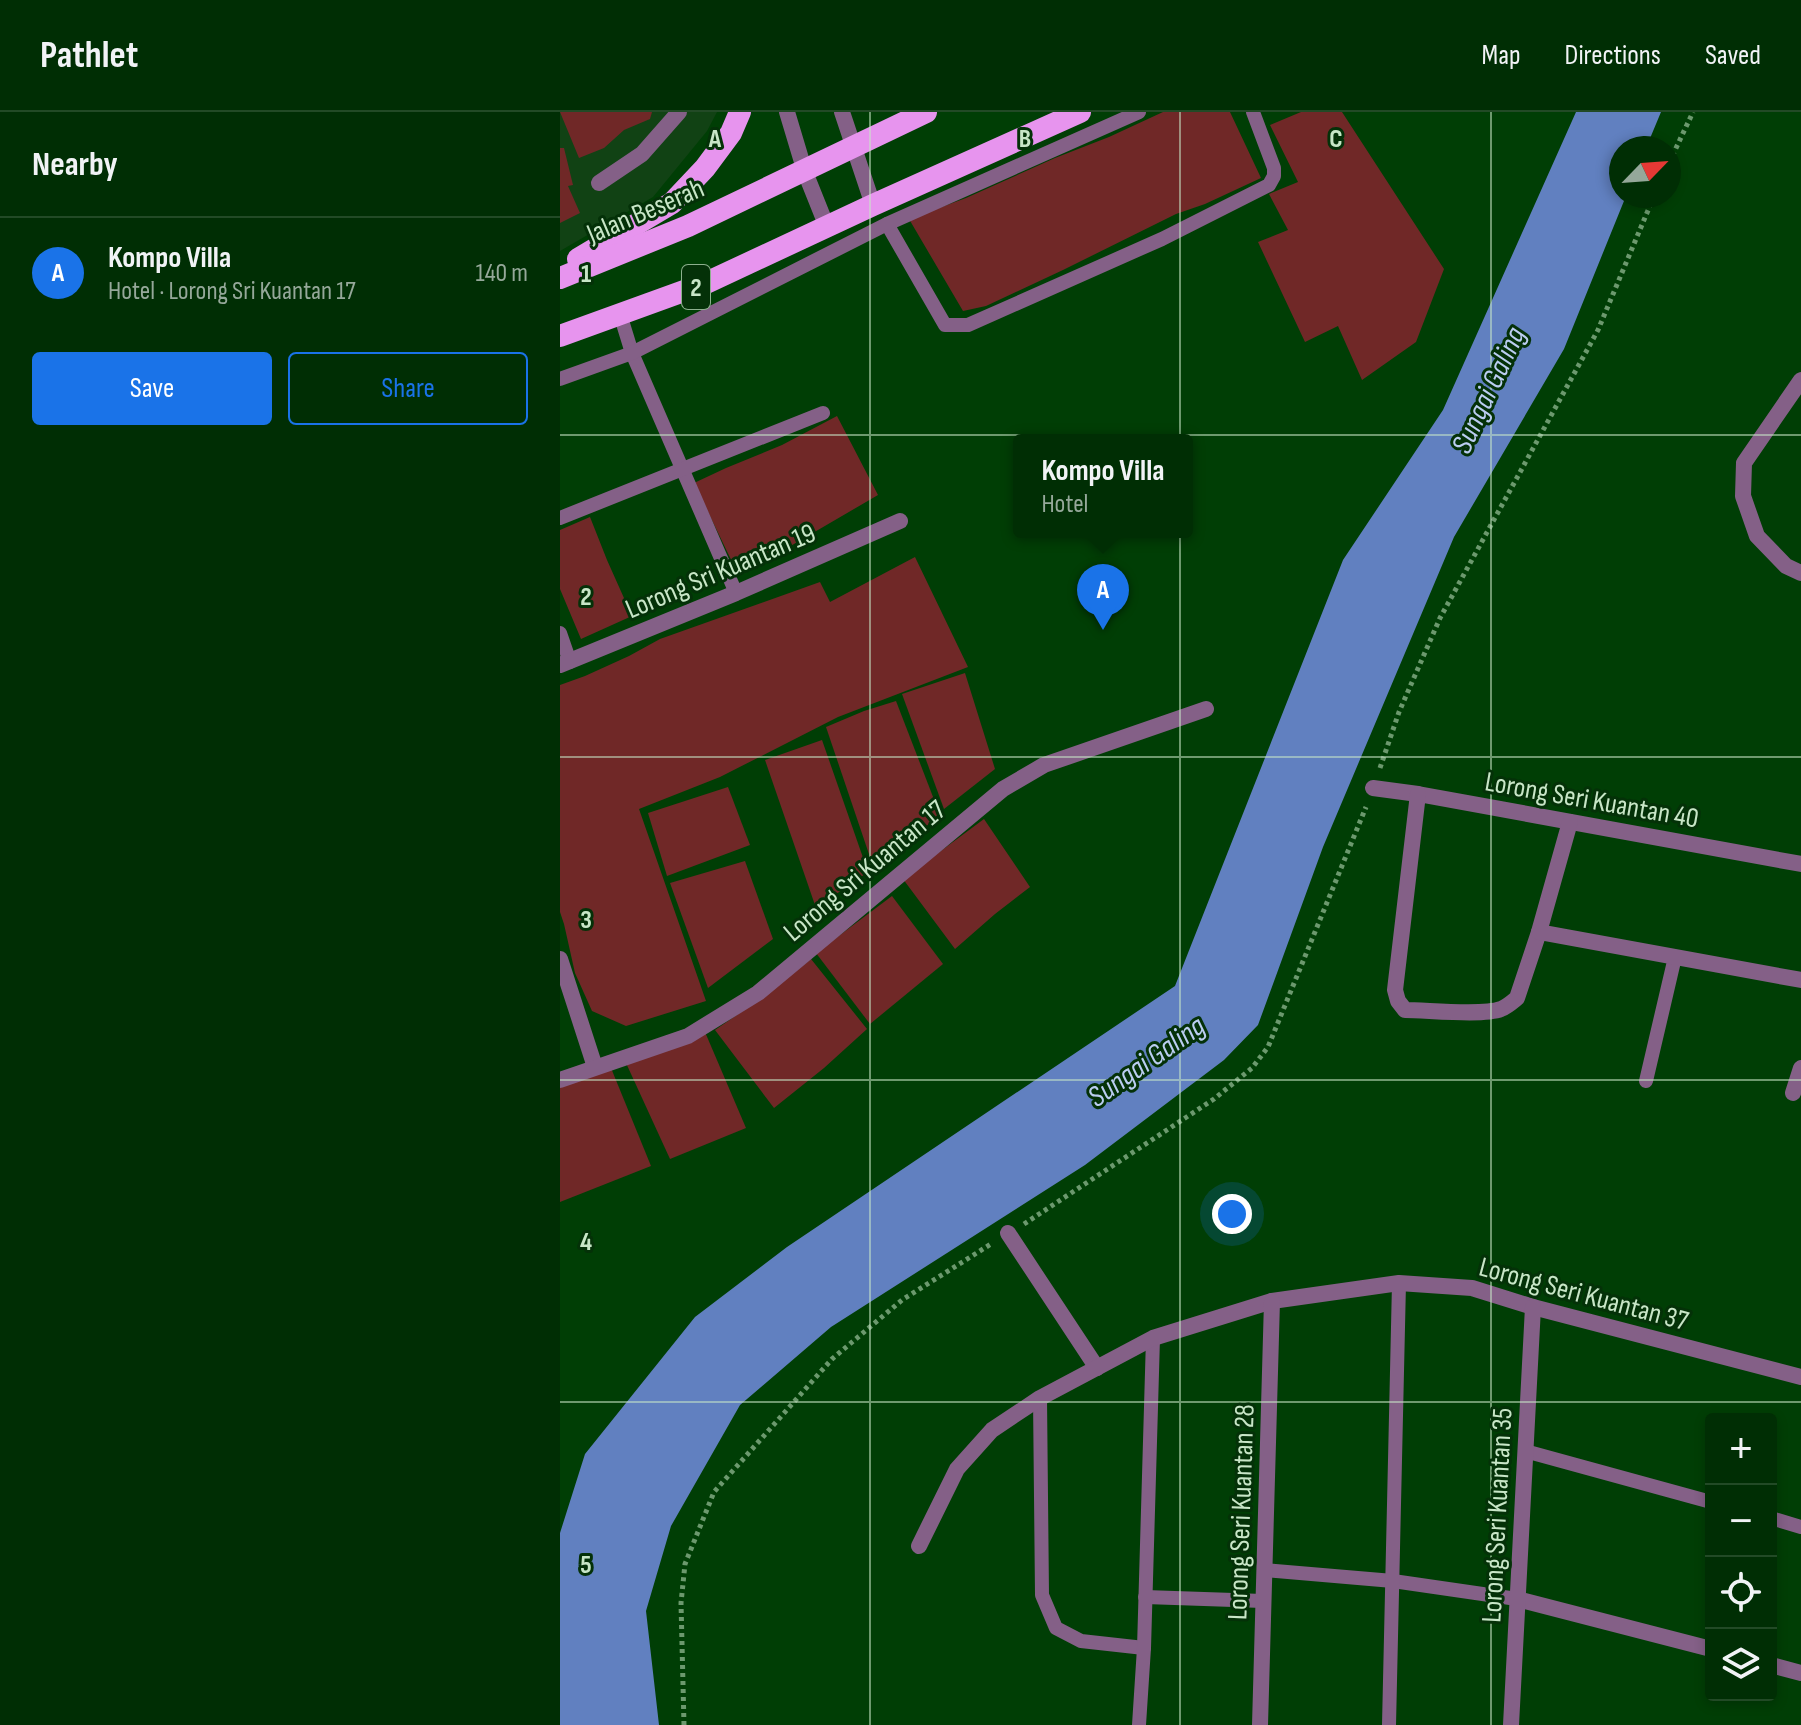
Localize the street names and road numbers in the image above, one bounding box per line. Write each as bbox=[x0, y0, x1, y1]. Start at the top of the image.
street label: Jalan Beserah bbox=[581, 172, 709, 251]
road number: 2 bbox=[682, 265, 710, 309]
street label: Lorong Sri Kuantan 19 bbox=[621, 517, 820, 626]
street label: Lorong Seri Kuantan 40 bbox=[1482, 765, 1701, 835]
street label: Lorong Sri Kuantan 17 bbox=[777, 794, 953, 949]
street label: Lorong Seri Kuantan 37 bbox=[1476, 1251, 1692, 1338]
street label: Lorong Seri Kuantan 28 bbox=[1221, 1404, 1262, 1620]
street label: Lorong Seri Kuantan 35 bbox=[1475, 1407, 1520, 1623]

